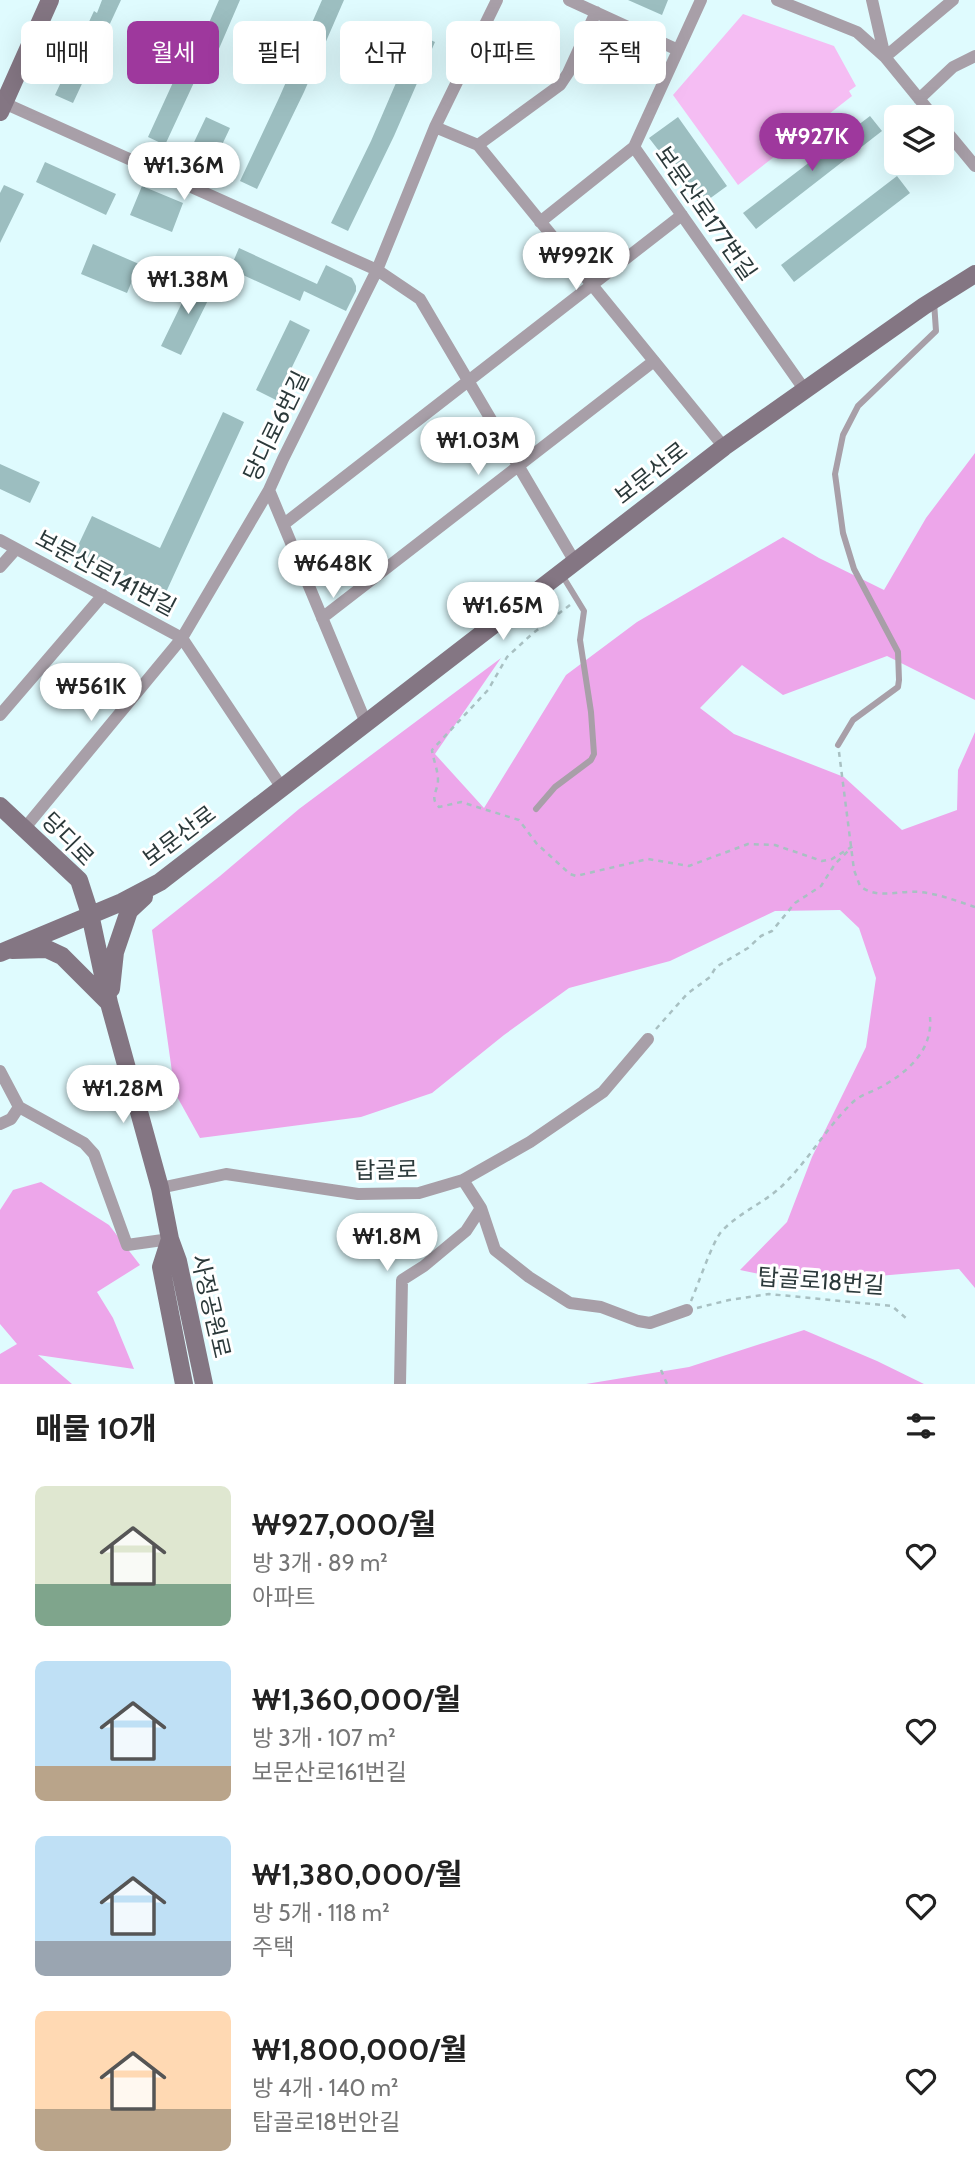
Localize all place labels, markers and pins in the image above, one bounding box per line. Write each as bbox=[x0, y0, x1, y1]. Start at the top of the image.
pin: ₩927K bbox=[763, 114, 861, 173]
pin: ₩1.36M bbox=[127, 142, 241, 202]
pin: ₩992K bbox=[527, 232, 625, 292]
pin: ₩1.38M bbox=[131, 256, 245, 316]
pin: ₩1.03M bbox=[421, 418, 535, 477]
pin: ₩648K bbox=[284, 540, 382, 600]
pin: ₩1.65M bbox=[446, 582, 560, 642]
pin: ₩561K bbox=[42, 664, 140, 723]
pin: ₩1.28M bbox=[66, 1066, 180, 1125]
pin: ₩1.8M bbox=[338, 1214, 436, 1273]

